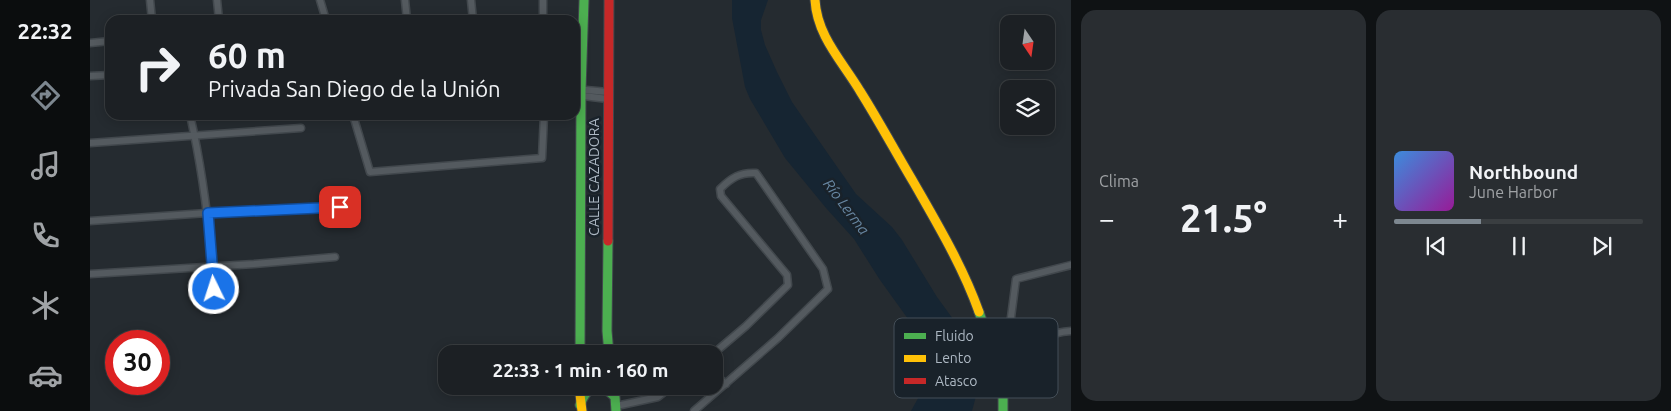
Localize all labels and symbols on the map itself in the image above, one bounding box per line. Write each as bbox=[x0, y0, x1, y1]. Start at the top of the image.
north arrow bbox=[1000, 15, 1055, 70]
street label: CALLE CAZADORA bbox=[586, 118, 602, 236]
water label: Río Lerma bbox=[820, 176, 873, 238]
pin bbox=[319, 186, 361, 228]
position arrow bbox=[187, 262, 239, 314]
legend bbox=[894, 318, 1058, 398]
text: Fluido bbox=[935, 328, 974, 344]
speed limit sign: 30 bbox=[105, 330, 170, 395]
text: Lento bbox=[935, 350, 972, 366]
text: Atasco bbox=[935, 373, 978, 389]

